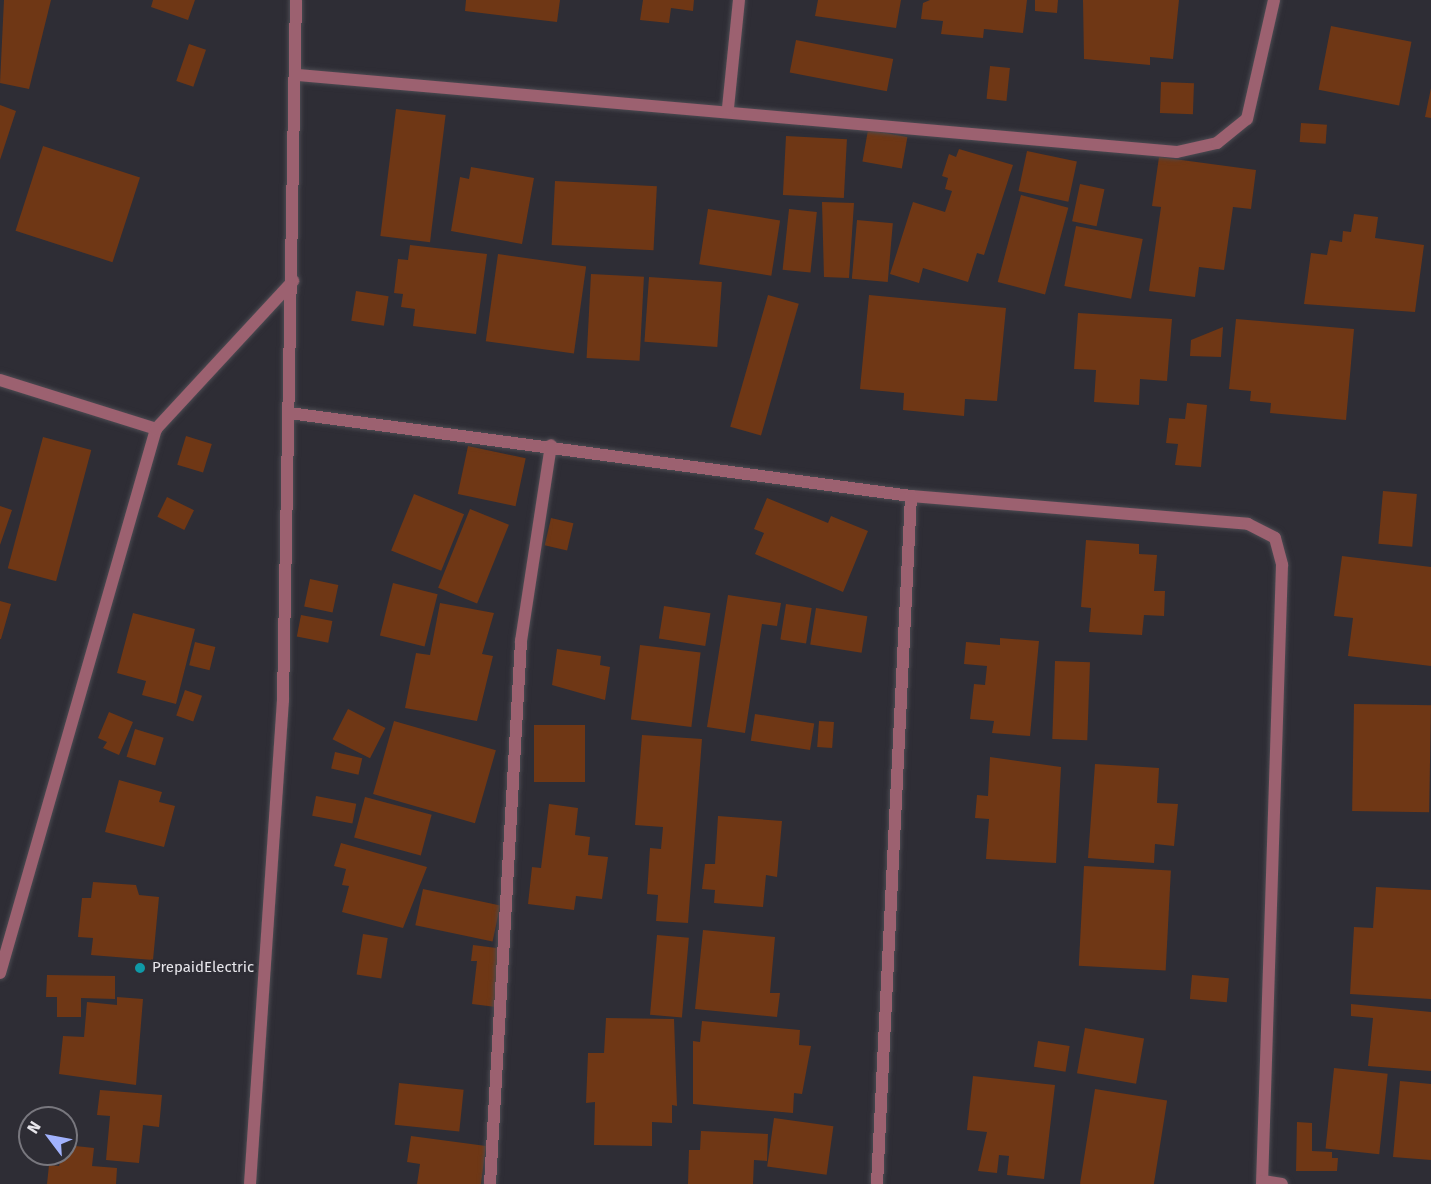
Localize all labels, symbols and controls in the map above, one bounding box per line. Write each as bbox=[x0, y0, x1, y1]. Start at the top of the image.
place label: PrepaidElectric bbox=[152, 959, 254, 977]
marker: PrepaidElectric bbox=[133, 961, 147, 975]
north arrow bbox=[18, 1106, 78, 1166]
text: N bbox=[23, 1118, 45, 1137]

